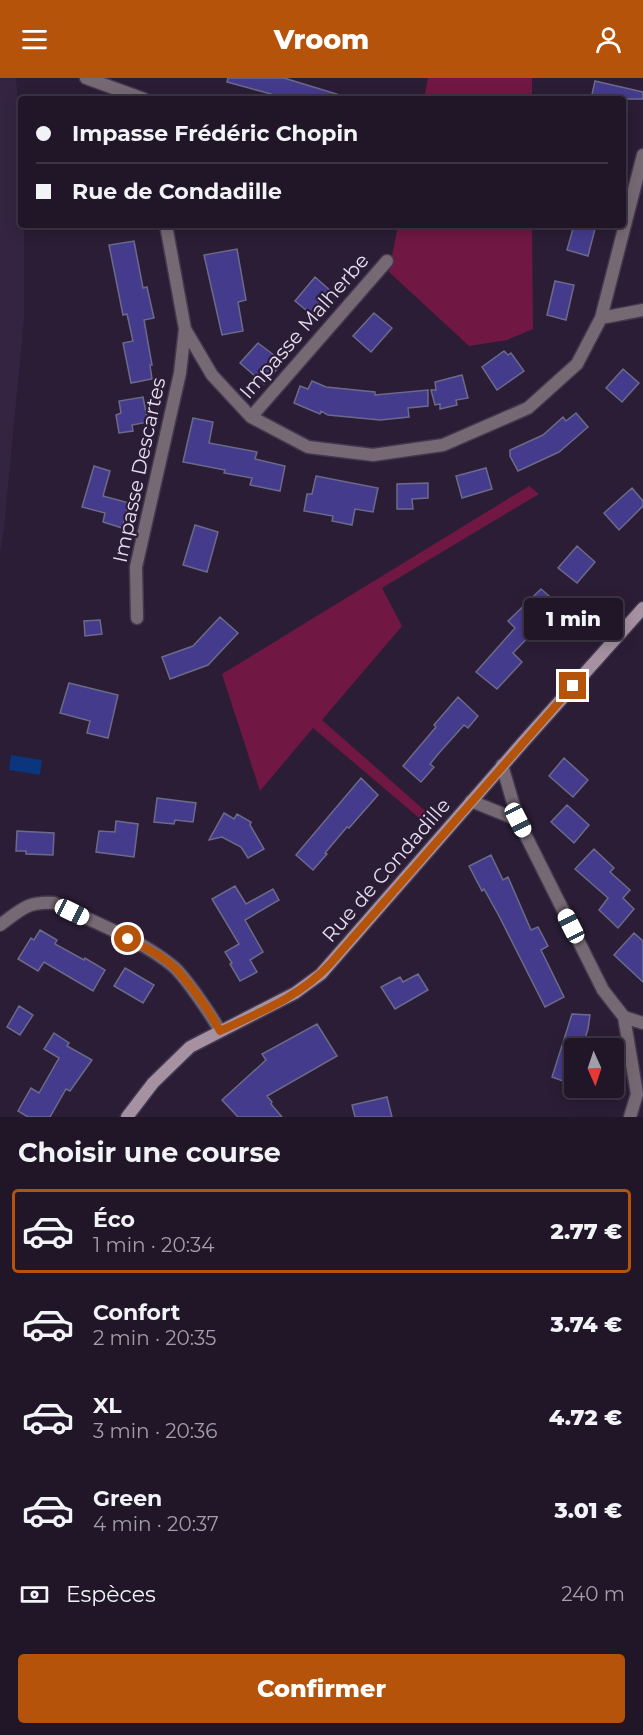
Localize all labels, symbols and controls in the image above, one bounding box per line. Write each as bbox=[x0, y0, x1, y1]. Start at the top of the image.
icon: menu bbox=[18, 23, 51, 56]
text: Vroom bbox=[274, 23, 369, 56]
icon: person bbox=[592, 23, 625, 56]
text: Impasse Frédéric Chopin bbox=[72, 120, 358, 147]
text: Rue de Condadille bbox=[72, 178, 282, 205]
street label: Impasse Malherbe bbox=[234, 248, 374, 404]
street label: Impasse Descartes bbox=[108, 375, 170, 565]
callout: 1 min bbox=[524, 599, 622, 641]
text: 1 min bbox=[546, 607, 601, 631]
route end bbox=[559, 672, 586, 699]
street label: Rue de Condadille bbox=[317, 793, 455, 947]
car bbox=[502, 800, 534, 840]
car bbox=[52, 896, 92, 928]
car bbox=[555, 906, 587, 946]
route start bbox=[114, 925, 141, 952]
north arrow bbox=[564, 1038, 624, 1098]
map controls bbox=[564, 1038, 624, 1098]
text: Choisir une course bbox=[18, 1136, 281, 1169]
icon: car bbox=[21, 1204, 75, 1258]
text: Éco bbox=[93, 1206, 135, 1233]
text: 2.77 € bbox=[551, 1218, 622, 1245]
text: 1 min · 20:34 bbox=[93, 1233, 214, 1257]
icon: car bbox=[21, 1297, 75, 1351]
text: Confort bbox=[93, 1299, 180, 1326]
text: 3.74 € bbox=[551, 1311, 622, 1338]
text: 2 min · 20:35 bbox=[93, 1326, 216, 1350]
icon: car bbox=[21, 1390, 75, 1444]
text: XL bbox=[93, 1392, 122, 1419]
text: 4.72 € bbox=[549, 1404, 622, 1431]
text: 3 min · 20:36 bbox=[93, 1419, 217, 1443]
icon: car bbox=[21, 1483, 75, 1537]
text: Green bbox=[93, 1485, 162, 1512]
text: 3.01 € bbox=[555, 1497, 622, 1524]
text: 4 min · 20:37 bbox=[93, 1512, 219, 1536]
icon: cash bbox=[18, 1578, 51, 1611]
text: Espèces bbox=[66, 1581, 156, 1608]
text: 240 m bbox=[561, 1582, 625, 1606]
button: Confirmer bbox=[18, 1654, 625, 1723]

